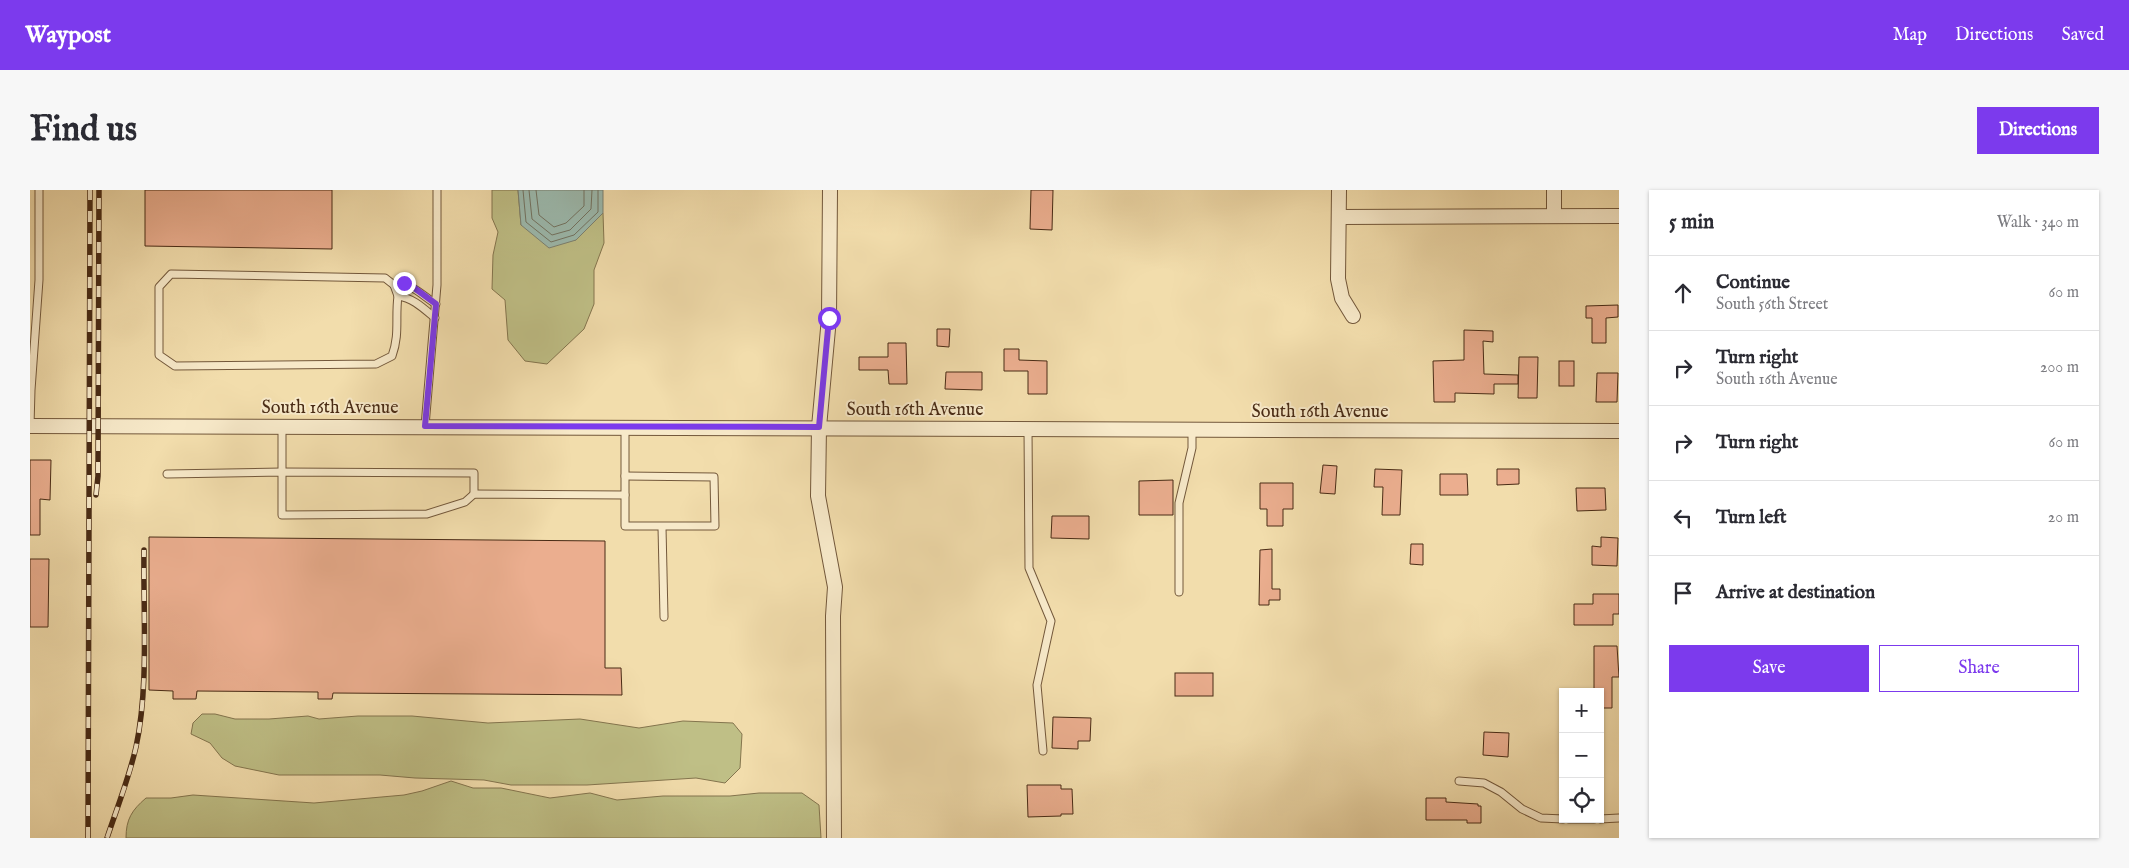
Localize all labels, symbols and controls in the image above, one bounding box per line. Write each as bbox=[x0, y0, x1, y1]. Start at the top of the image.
text: Waypost bbox=[25, 20, 111, 51]
text: Map bbox=[1893, 24, 1927, 47]
text: Directions bbox=[1955, 24, 2033, 47]
text: Saved bbox=[2061, 24, 2104, 47]
button: Directions bbox=[1977, 107, 2099, 154]
text: Find us bbox=[30, 108, 137, 153]
text: 5 min bbox=[1669, 209, 1714, 236]
text: Walk · 340 m bbox=[1997, 213, 2079, 233]
text: Continue bbox=[1716, 271, 1790, 295]
route end bbox=[393, 272, 416, 295]
icon: ahead bbox=[1669, 279, 1697, 307]
text: 60 m bbox=[2049, 283, 2079, 303]
text: South 56th Street bbox=[1716, 295, 1828, 315]
route start bbox=[818, 307, 841, 330]
text: Turn right bbox=[1716, 346, 1798, 370]
icon: right bbox=[1669, 354, 1697, 382]
text: 200 m bbox=[2040, 358, 2079, 378]
text: South 16th Avenue bbox=[1716, 370, 1838, 390]
street label: South 16th Avenue bbox=[262, 397, 398, 420]
street label: South 16th Avenue bbox=[847, 399, 983, 422]
street label: South 16th Avenue bbox=[1252, 401, 1388, 424]
icon: right bbox=[1669, 429, 1697, 457]
text: Turn right bbox=[1716, 431, 1798, 455]
text: 60 m bbox=[2049, 433, 2079, 453]
icon: left bbox=[1669, 504, 1697, 532]
text: Turn left bbox=[1716, 506, 1787, 530]
text: 20 m bbox=[2048, 508, 2079, 528]
icon: arrive bbox=[1669, 579, 1697, 607]
text: Arrive at destination bbox=[1716, 581, 1875, 605]
button: Save bbox=[1669, 645, 1869, 692]
button: Share bbox=[1879, 645, 2079, 692]
map controls bbox=[1559, 688, 1604, 823]
button: + bbox=[1559, 688, 1604, 733]
button: − bbox=[1559, 733, 1604, 778]
button: locate bbox=[1559, 778, 1604, 823]

